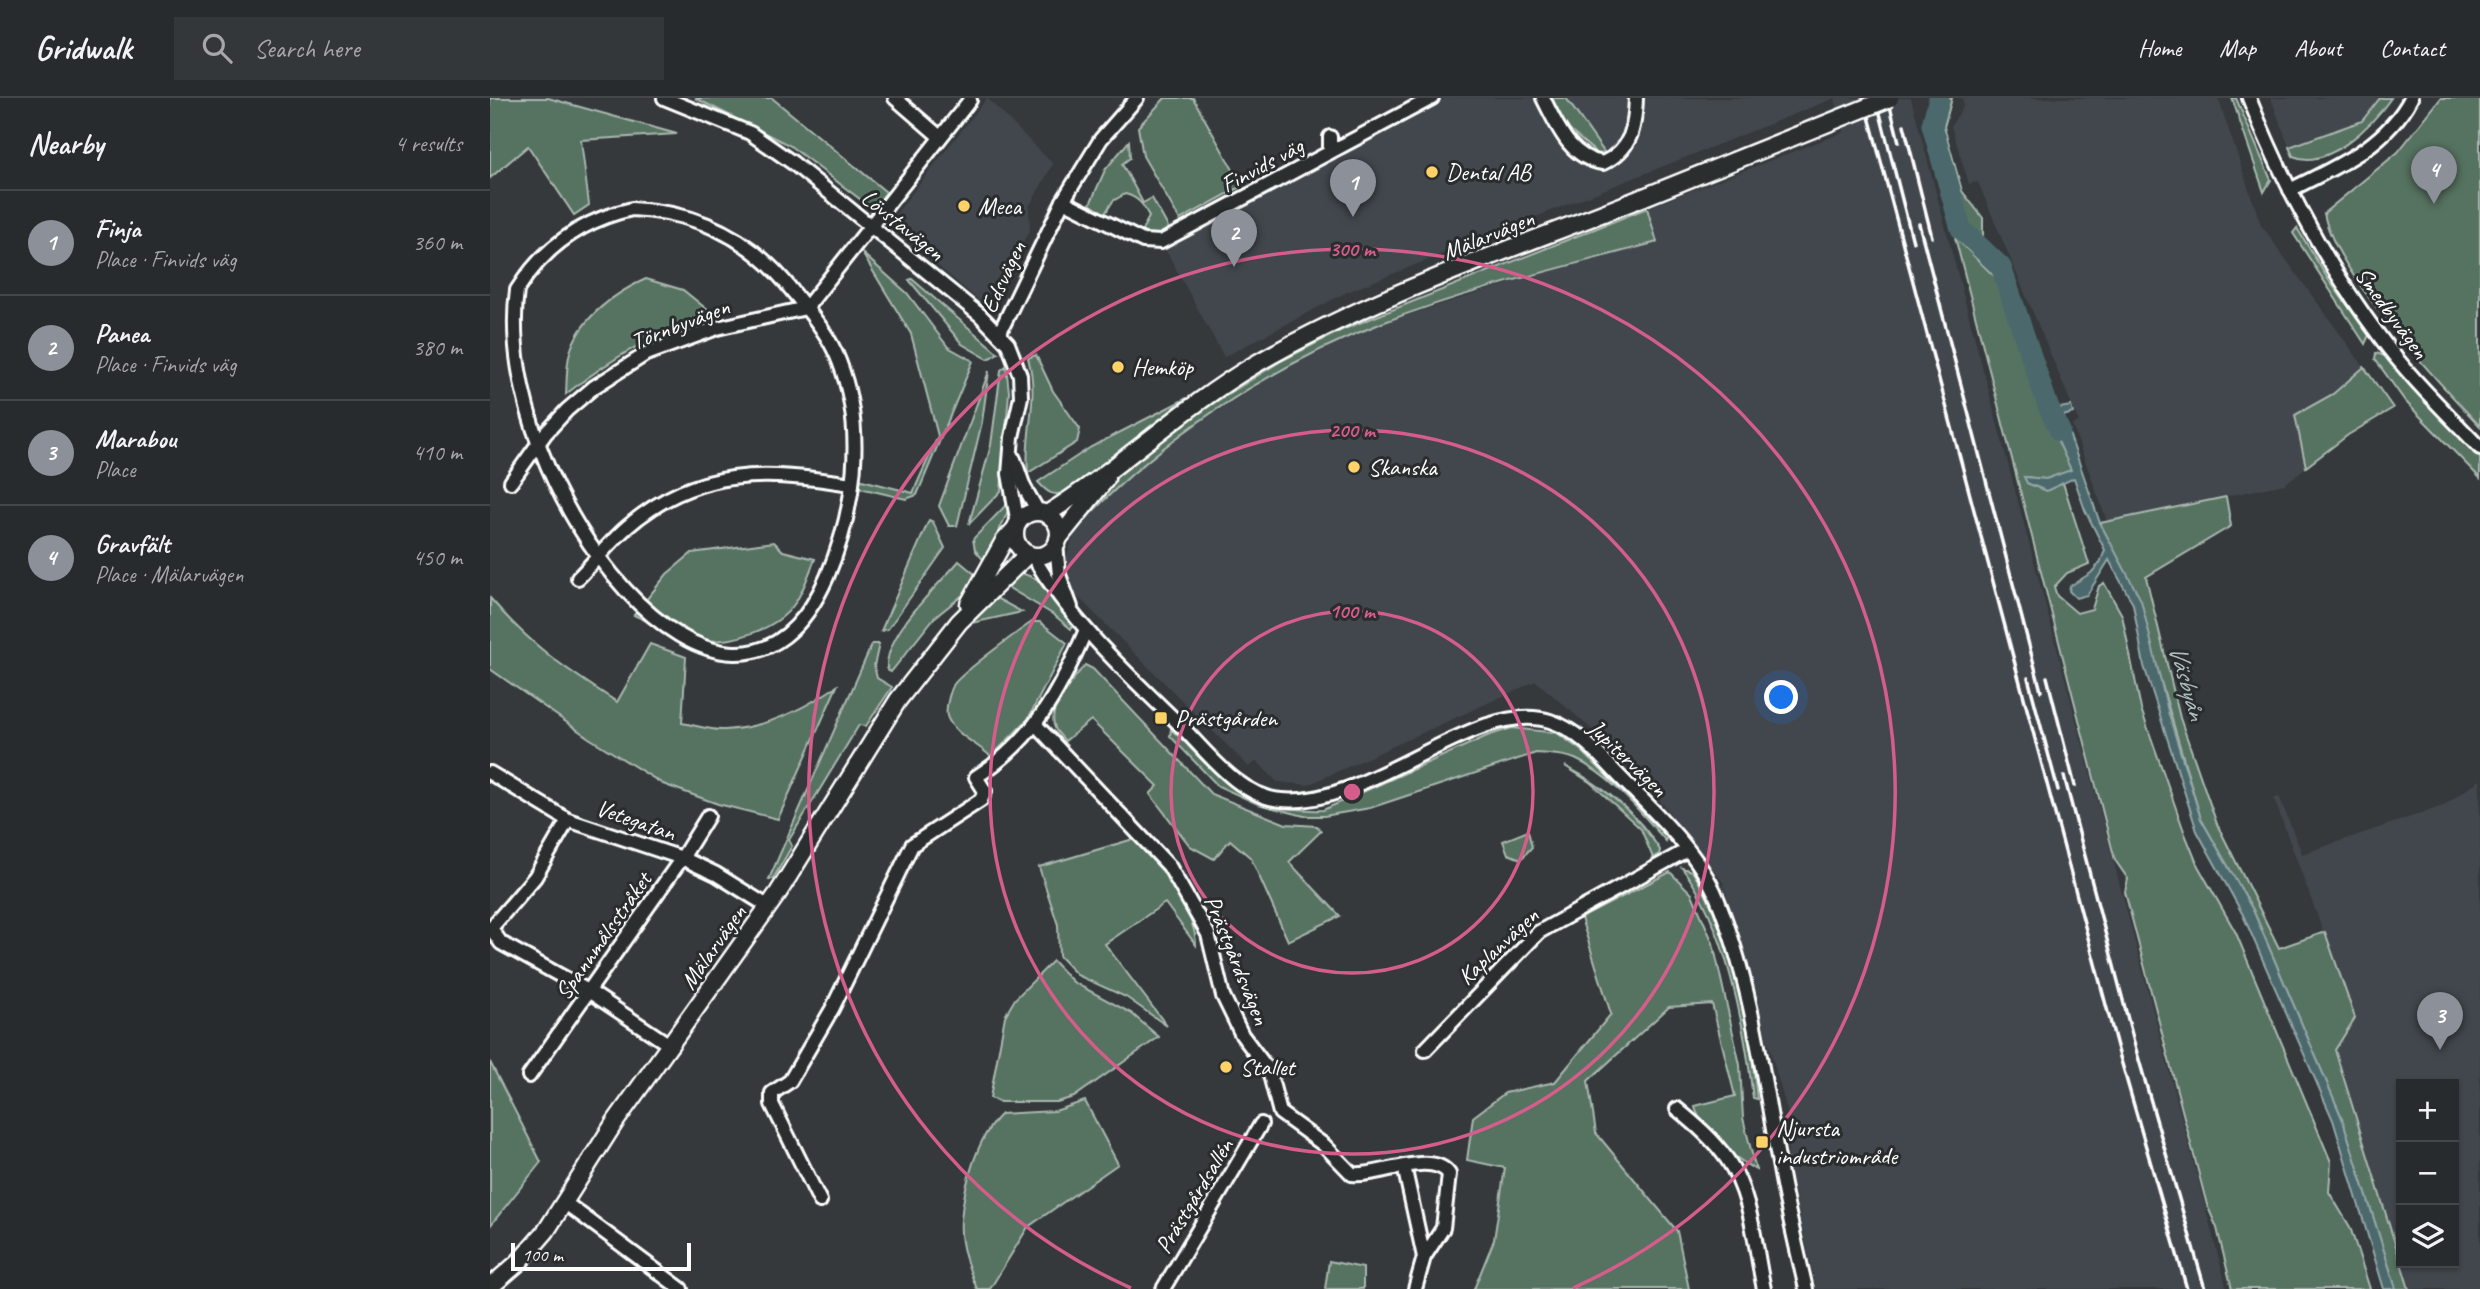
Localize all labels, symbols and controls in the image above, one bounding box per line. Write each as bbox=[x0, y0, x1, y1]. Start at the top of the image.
search box bbox=[174, 17, 664, 80]
text: Gridwalk bbox=[35, 27, 132, 69]
icon: search bbox=[198, 29, 236, 67]
text: Search here bbox=[254, 32, 360, 65]
text: Home bbox=[2138, 33, 2181, 63]
text: Map bbox=[2219, 33, 2256, 63]
text: About bbox=[2294, 33, 2342, 63]
text: Contact bbox=[2380, 33, 2445, 63]
text: Nearby bbox=[28, 125, 104, 163]
text: 4 results bbox=[395, 129, 462, 158]
street label: Finvids väg bbox=[1216, 130, 1310, 199]
pin: 4 bbox=[2411, 146, 2457, 204]
place label: Dental AB bbox=[1446, 157, 1532, 187]
pin: 1 bbox=[1330, 159, 1376, 217]
marker: Dental AB bbox=[1424, 164, 1440, 180]
street label: Lövstavägen bbox=[855, 182, 951, 268]
place label: Meca bbox=[978, 191, 1023, 221]
marker: Meca bbox=[956, 198, 972, 214]
street label: Mälarvägen bbox=[1438, 203, 1539, 267]
pin: 2 bbox=[1211, 209, 1257, 267]
text: Finja bbox=[95, 212, 141, 245]
text: 1 bbox=[46, 228, 56, 257]
text: 360 m bbox=[413, 228, 462, 257]
street label: Edsvägen bbox=[973, 236, 1033, 318]
text: 300 m bbox=[1329, 236, 1377, 262]
text: Place · Finvids väg bbox=[95, 245, 236, 274]
street label: Smedbyvägen bbox=[2349, 261, 2436, 365]
street label: Törnbyvägen bbox=[627, 291, 734, 356]
text: Panea bbox=[95, 317, 149, 350]
text: 2 bbox=[46, 333, 56, 362]
text: 380 m bbox=[413, 333, 462, 362]
text: Place · Finvids väg bbox=[95, 350, 236, 379]
place label: Hemköp bbox=[1132, 352, 1194, 382]
marker: Hemköp bbox=[1110, 359, 1126, 375]
text: 200 m bbox=[1329, 417, 1377, 443]
text: Marabou bbox=[95, 422, 176, 455]
text: 3 bbox=[46, 438, 56, 467]
text: 410 m bbox=[413, 438, 462, 467]
place label: Skanska bbox=[1368, 452, 1438, 482]
text: Place bbox=[95, 455, 135, 484]
marker: Skanska bbox=[1346, 459, 1362, 475]
text: Gravfält bbox=[95, 527, 170, 560]
text: 4 bbox=[46, 543, 56, 572]
text: 450 m bbox=[413, 543, 462, 572]
text: Place · Mälarvägen bbox=[95, 560, 243, 589]
text: 100 m bbox=[1329, 598, 1377, 624]
water label: Väsbyån bbox=[2161, 641, 2215, 726]
your location bbox=[1764, 680, 1798, 714]
place label: Prästgården bbox=[1175, 703, 1278, 733]
marker: Prästgården bbox=[1153, 710, 1169, 726]
street label: Jupitervägen bbox=[1581, 712, 1674, 803]
centre of rings bbox=[1340, 780, 1364, 804]
street label: Vetegatan bbox=[592, 792, 681, 848]
street label: Spannmålsstråket bbox=[548, 865, 659, 1006]
street label: Prästgårdsvägen bbox=[1197, 891, 1277, 1029]
street label: Mälarvägen bbox=[673, 899, 753, 995]
street label: Kaplanvägen bbox=[1451, 901, 1545, 991]
pin: 3 bbox=[2417, 992, 2463, 1050]
place label: Stallet bbox=[1240, 1052, 1296, 1082]
marker: Stallet bbox=[1218, 1059, 1234, 1075]
map controls bbox=[2396, 1079, 2459, 1268]
button: + bbox=[2396, 1079, 2459, 1142]
place label: Njursta industriområde bbox=[1776, 1113, 1899, 1171]
street label: Prästgårdsallén bbox=[1148, 1132, 1241, 1259]
marker: Njursta industriområde bbox=[1754, 1134, 1770, 1150]
button: − bbox=[2396, 1142, 2459, 1205]
button: layers bbox=[2396, 1205, 2459, 1268]
scale bar bbox=[511, 1240, 691, 1272]
text: 100 m bbox=[522, 1243, 563, 1267]

